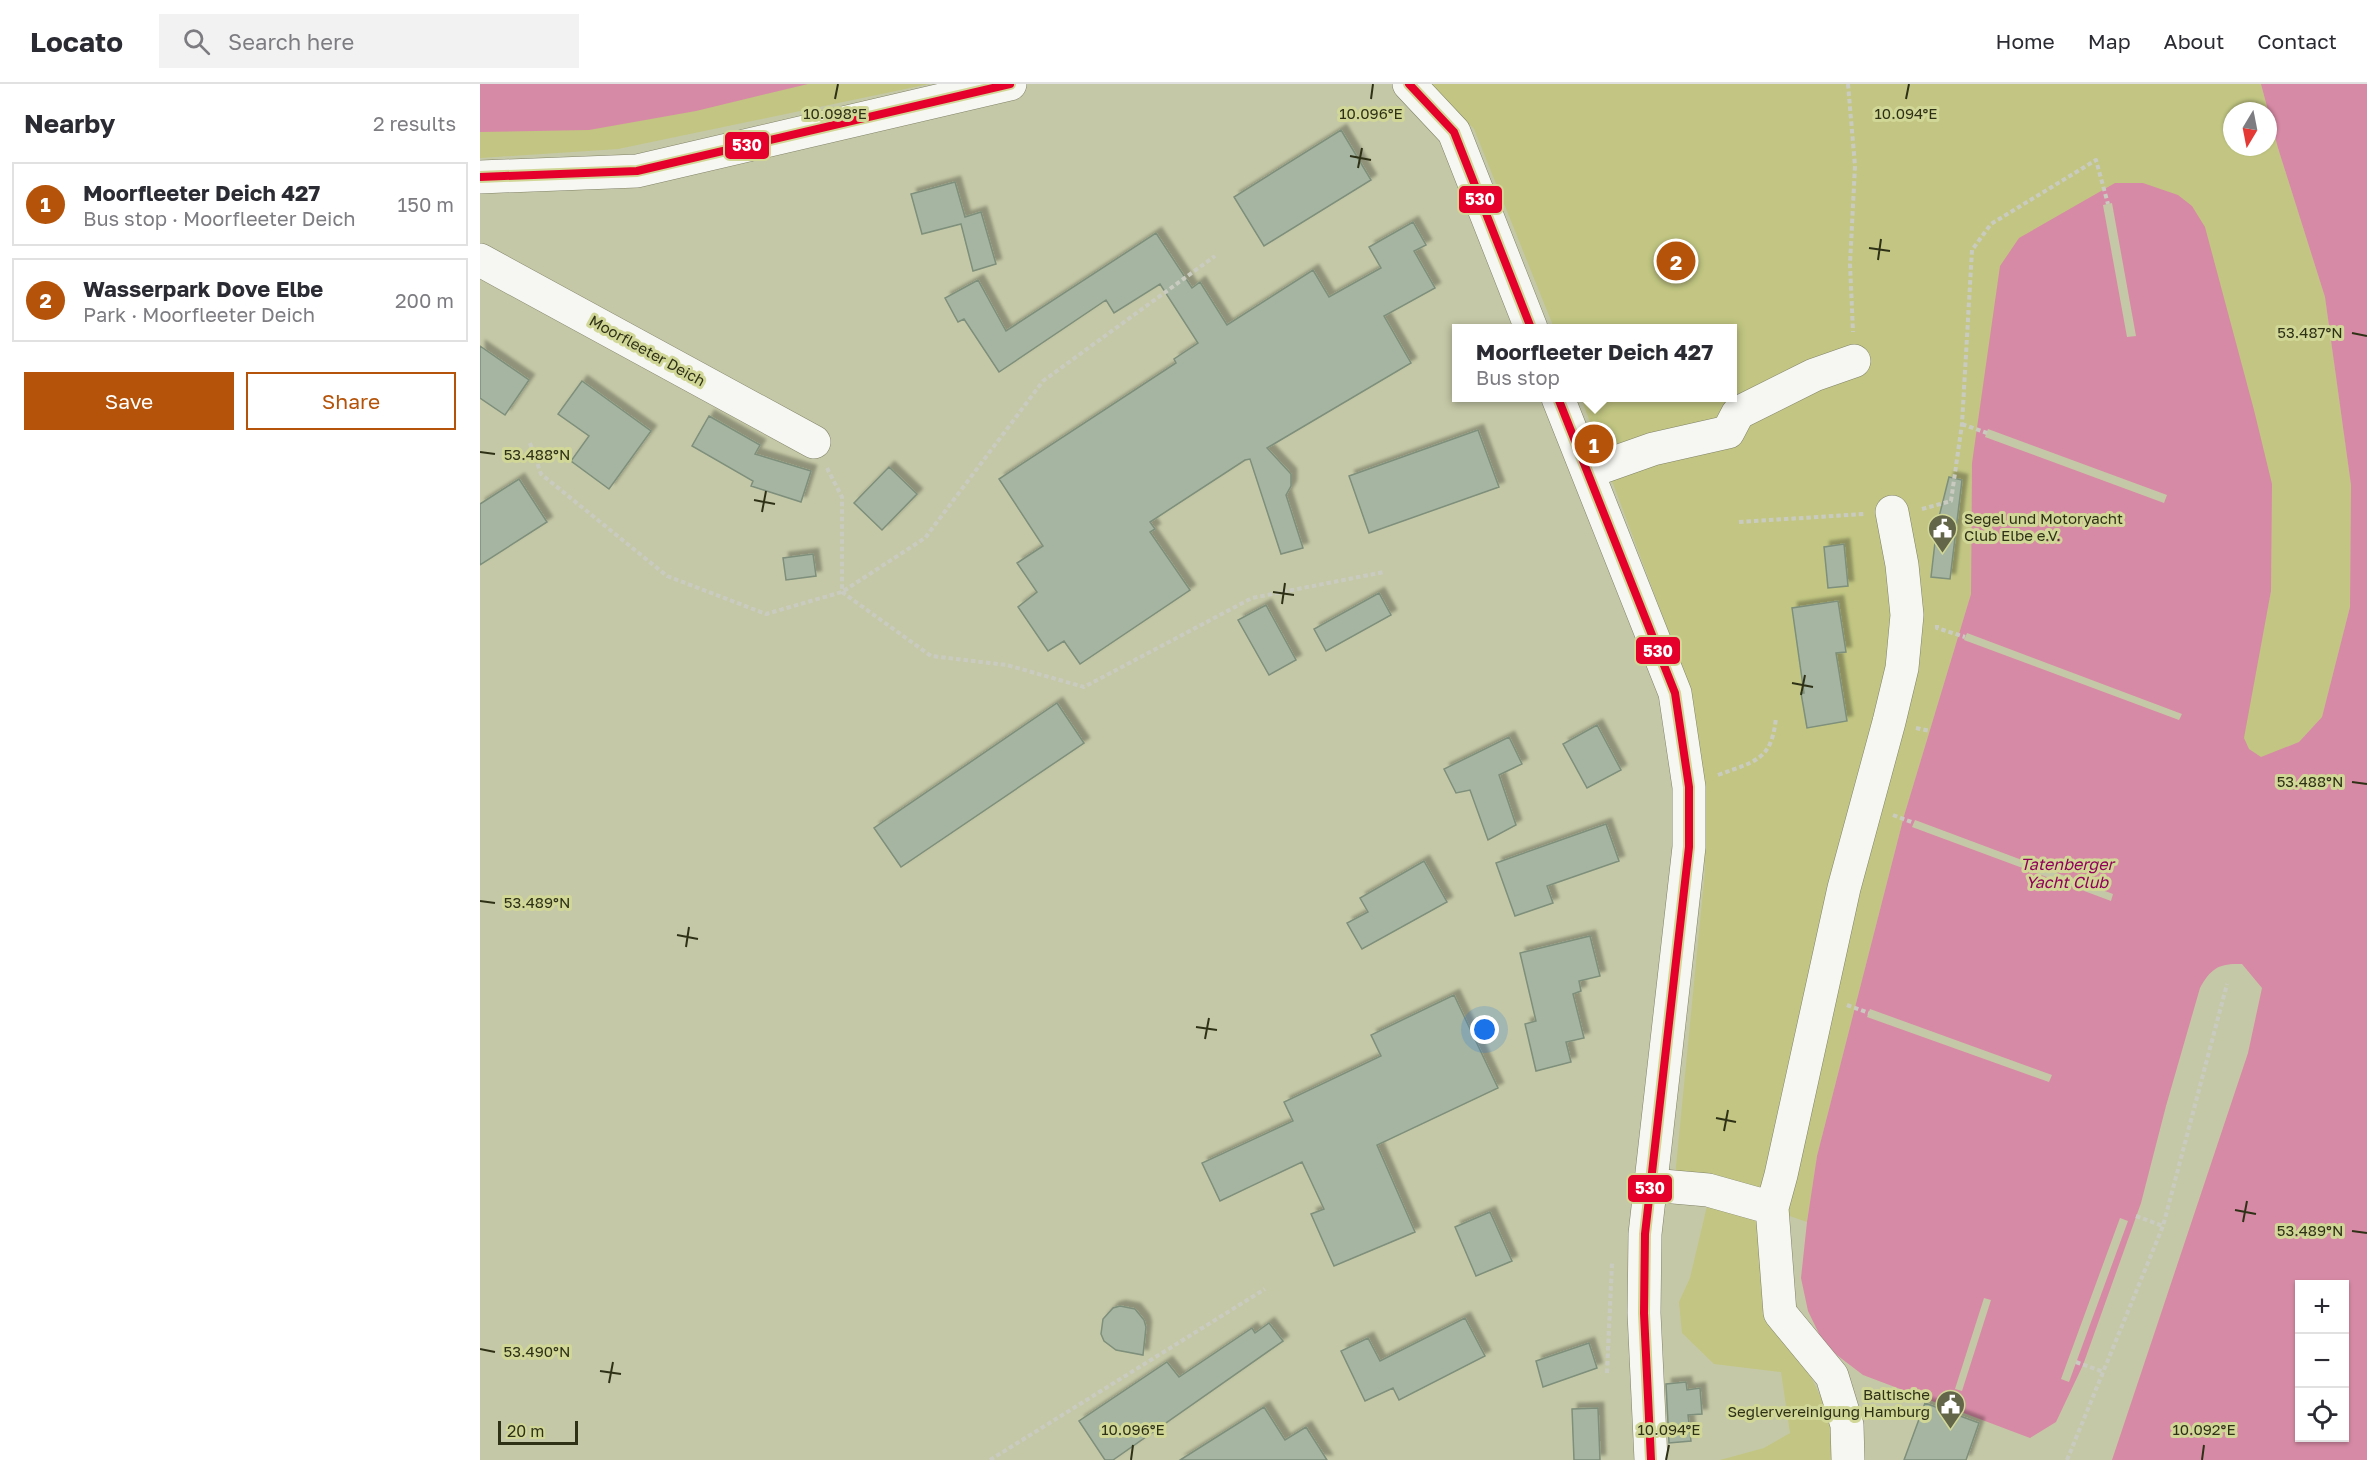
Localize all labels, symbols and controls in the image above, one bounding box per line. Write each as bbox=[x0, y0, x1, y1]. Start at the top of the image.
search box bbox=[159, 14, 579, 68]
text: Locato bbox=[30, 25, 123, 58]
icon: search bbox=[180, 25, 213, 58]
text: Search here bbox=[228, 28, 354, 55]
text: Home bbox=[1995, 28, 2055, 54]
text: Map bbox=[2088, 28, 2131, 54]
text: About bbox=[2164, 28, 2224, 54]
text: Contact bbox=[2257, 28, 2337, 54]
north arrow bbox=[2223, 102, 2277, 156]
text: 10.098°E bbox=[803, 104, 867, 122]
text: 10.096°E bbox=[1339, 104, 1403, 122]
text: 10.094°E bbox=[1875, 104, 1937, 122]
text: Nearby bbox=[24, 108, 115, 139]
text: 2 results bbox=[373, 111, 456, 135]
line badge: 530 bbox=[724, 131, 770, 160]
text: 530 bbox=[732, 135, 762, 155]
text: Moorfleeter Deich 427 bbox=[83, 179, 320, 206]
line badge: 530 bbox=[1458, 185, 1503, 214]
text: 530 bbox=[1465, 189, 1495, 209]
text: 1 bbox=[40, 192, 51, 216]
text: 150 m bbox=[398, 192, 454, 216]
text: Bus stop · Moorfleeter Deich bbox=[83, 206, 356, 230]
pin: 2 bbox=[1656, 238, 1696, 284]
text: Wasserpark Dove Elbe bbox=[83, 275, 323, 302]
text: 2 bbox=[39, 288, 52, 312]
text: 200 m bbox=[395, 288, 454, 312]
text: Park · Moorfleeter Deich bbox=[83, 302, 315, 326]
street label: Moorfleeter Deich bbox=[586, 311, 708, 389]
text: 53.487°N bbox=[2277, 323, 2343, 341]
popup bbox=[1452, 324, 1737, 402]
text: Moorfleeter Deich 427 bbox=[1476, 338, 1713, 365]
text: Bus stop bbox=[1476, 365, 1560, 389]
button: Save bbox=[24, 372, 234, 430]
button: Share bbox=[246, 372, 456, 430]
pin: 1 bbox=[1574, 422, 1614, 466]
text: 53.488°N bbox=[504, 445, 570, 463]
place label: Segel und Motoryacht Club Elbe e.V. bbox=[1964, 509, 2123, 544]
public building icon: Segel und Motoryacht Club Elbe e.V. bbox=[1927, 512, 1959, 554]
line badge: 530 bbox=[1635, 636, 1681, 665]
text: 530 bbox=[1643, 641, 1673, 661]
text: 53.488°N bbox=[2277, 772, 2343, 790]
water label: Tatenberger Yacht Club bbox=[2020, 854, 2116, 892]
text: 53.489°N bbox=[504, 893, 570, 911]
your location bbox=[1470, 1015, 1499, 1044]
line badge: 530 bbox=[1627, 1174, 1673, 1203]
text: 530 bbox=[1635, 1178, 1665, 1198]
text: 53.489°N bbox=[2277, 1221, 2343, 1239]
map controls bbox=[2295, 1280, 2349, 1442]
button: + bbox=[2295, 1280, 2349, 1334]
button: − bbox=[2295, 1334, 2349, 1388]
text: 53.490°N bbox=[504, 1342, 570, 1360]
place label: Baltische Seglervereinigung Hamburg bbox=[1727, 1385, 1930, 1420]
public building icon: Baltische Seglervereinigung Hamburg bbox=[1935, 1388, 1967, 1430]
button: locate bbox=[2295, 1388, 2349, 1442]
scale bar bbox=[498, 1418, 578, 1446]
text: 10.096°E bbox=[1101, 1420, 1165, 1438]
text: 10.094°E bbox=[1638, 1420, 1700, 1438]
text: 10.092°E bbox=[2172, 1420, 2236, 1438]
text: 20 m bbox=[507, 1421, 544, 1441]

